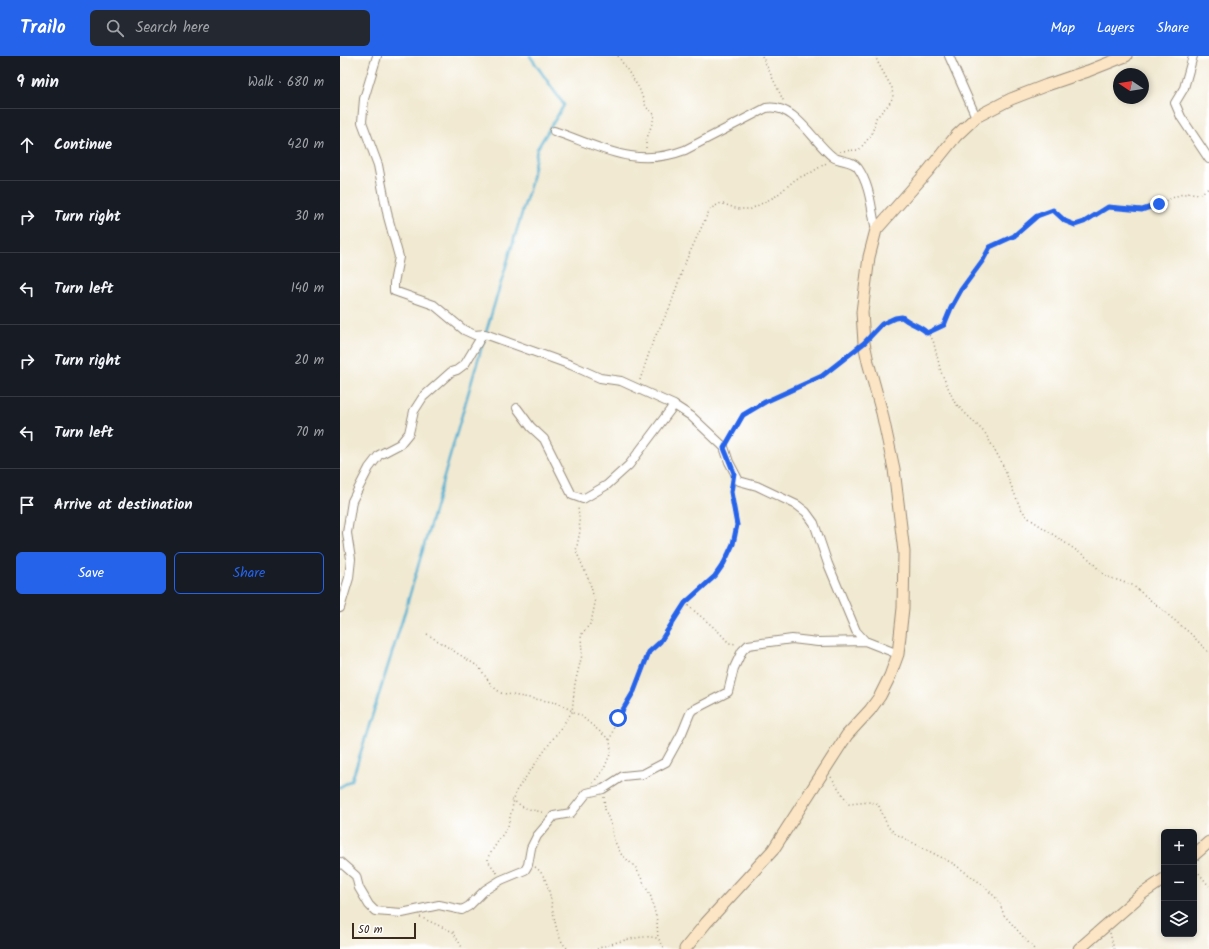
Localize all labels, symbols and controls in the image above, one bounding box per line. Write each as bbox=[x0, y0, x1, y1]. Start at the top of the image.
search box bbox=[90, 10, 370, 46]
text: Trailo bbox=[20, 13, 66, 43]
text: Search here bbox=[136, 16, 210, 40]
icon: search bbox=[104, 17, 126, 39]
text: Map bbox=[1051, 17, 1075, 39]
text: Layers bbox=[1097, 17, 1135, 39]
text: Share bbox=[1157, 17, 1189, 39]
north arrow bbox=[1113, 68, 1149, 104]
text: 9 min bbox=[16, 69, 59, 96]
text: Walk · 680 m bbox=[248, 72, 324, 93]
text: Continue bbox=[54, 133, 112, 157]
icon: ahead bbox=[16, 134, 38, 156]
text: 420 m bbox=[287, 134, 324, 155]
route end bbox=[1150, 195, 1168, 213]
text: Turn right bbox=[54, 205, 121, 229]
icon: right bbox=[16, 206, 38, 228]
text: 30 m bbox=[295, 206, 324, 227]
text: Turn left bbox=[54, 277, 114, 301]
icon: left bbox=[16, 278, 38, 300]
text: 140 m bbox=[291, 278, 324, 299]
text: Turn right bbox=[54, 349, 121, 373]
icon: right bbox=[16, 350, 38, 372]
text: 20 m bbox=[294, 350, 324, 371]
text: Turn left bbox=[54, 421, 114, 445]
icon: left bbox=[16, 422, 38, 444]
text: 70 m bbox=[296, 422, 324, 443]
text: Arrive at destination bbox=[54, 493, 193, 517]
icon: arrive bbox=[16, 494, 38, 516]
button: Save bbox=[16, 552, 166, 594]
button: Share bbox=[174, 552, 324, 594]
route start bbox=[609, 709, 627, 727]
map controls bbox=[1161, 829, 1197, 937]
button: + bbox=[1161, 829, 1197, 865]
button: − bbox=[1161, 865, 1197, 901]
button: layers bbox=[1161, 901, 1197, 937]
scale bar bbox=[352, 921, 416, 940]
text: 50 m bbox=[358, 921, 383, 939]

